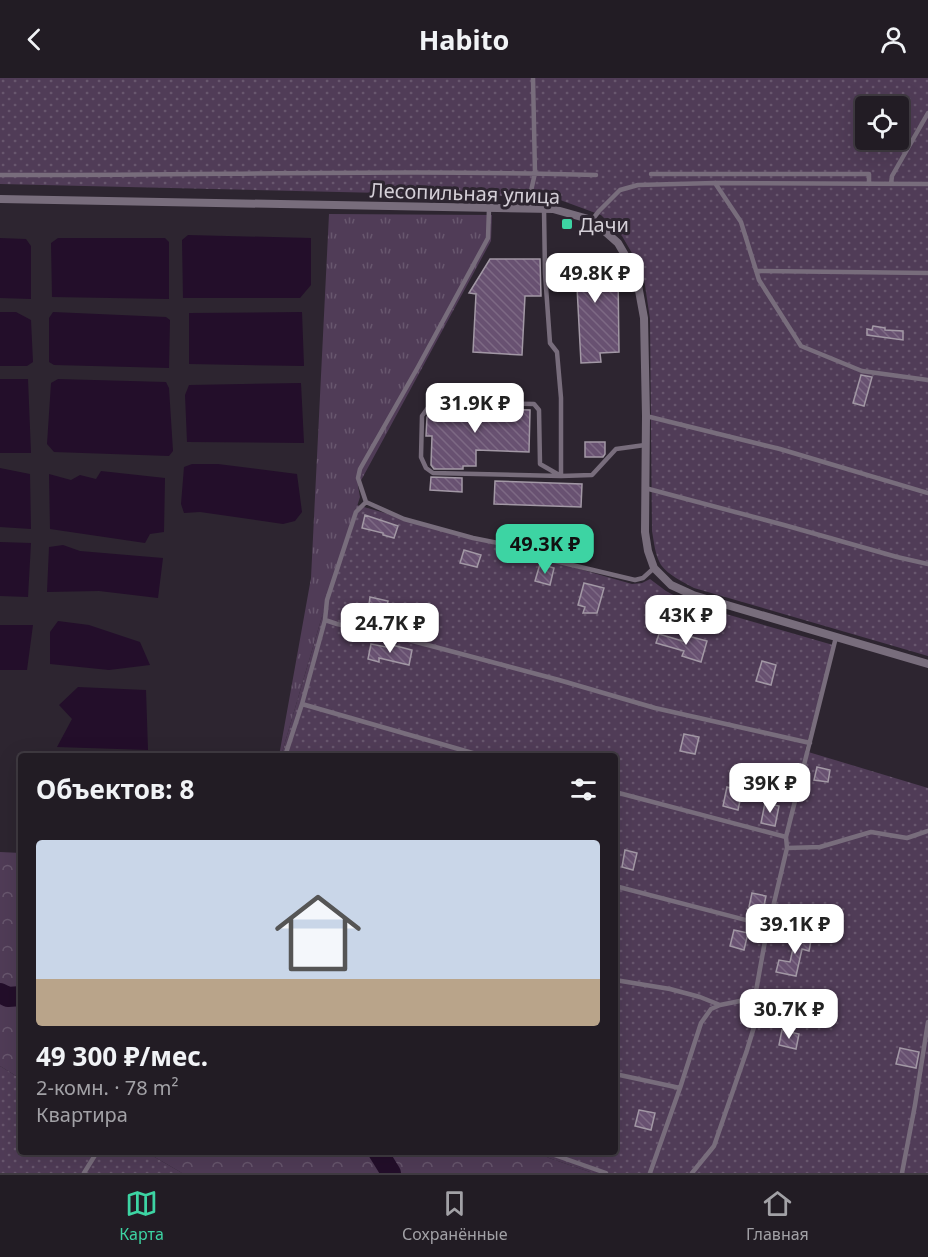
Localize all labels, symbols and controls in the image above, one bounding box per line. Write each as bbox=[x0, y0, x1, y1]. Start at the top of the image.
text: Habito bbox=[419, 21, 509, 58]
icon: back bbox=[18, 23, 51, 56]
icon: person bbox=[877, 23, 910, 56]
map controls bbox=[855, 96, 909, 150]
button: locate bbox=[855, 96, 909, 150]
street label: Лесопильная улица bbox=[369, 176, 561, 210]
place label: Дачи bbox=[579, 211, 629, 238]
marker: Дачи bbox=[560, 217, 574, 231]
pin: 49.8K ₽ bbox=[540, 253, 650, 304]
text: 49.8K ₽ bbox=[560, 259, 630, 286]
pin: 31.9K ₽ bbox=[420, 383, 530, 434]
text: 31.9K ₽ bbox=[440, 389, 510, 416]
pin: 49.3K ₽ bbox=[490, 524, 600, 575]
text: 49.3K ₽ bbox=[510, 530, 580, 557]
pin: 43K ₽ bbox=[644, 595, 728, 646]
text: 43K ₽ bbox=[659, 601, 713, 628]
pin: 24.7K ₽ bbox=[335, 603, 445, 654]
text: 24.7K ₽ bbox=[355, 609, 425, 636]
pin: 39K ₽ bbox=[728, 763, 812, 814]
text: 39K ₽ bbox=[743, 769, 797, 796]
text: Объектов: 8 bbox=[36, 771, 194, 807]
icon: filters bbox=[567, 773, 600, 806]
icon: home bbox=[264, 879, 372, 987]
pin: 39.1K ₽ bbox=[740, 904, 850, 955]
text: 39.1K ₽ bbox=[760, 910, 830, 937]
pin: 30.7K ₽ bbox=[734, 989, 844, 1040]
text: 30.7K ₽ bbox=[754, 995, 824, 1022]
text: 49 300 ₽/мес. bbox=[36, 1038, 208, 1074]
text: 2-комн. · 78 m² bbox=[36, 1074, 179, 1101]
text: Квартира bbox=[36, 1101, 128, 1128]
tab: Карта bbox=[119, 1187, 164, 1245]
tab: Сохранённые bbox=[402, 1187, 508, 1245]
tab: Главная bbox=[746, 1187, 809, 1245]

